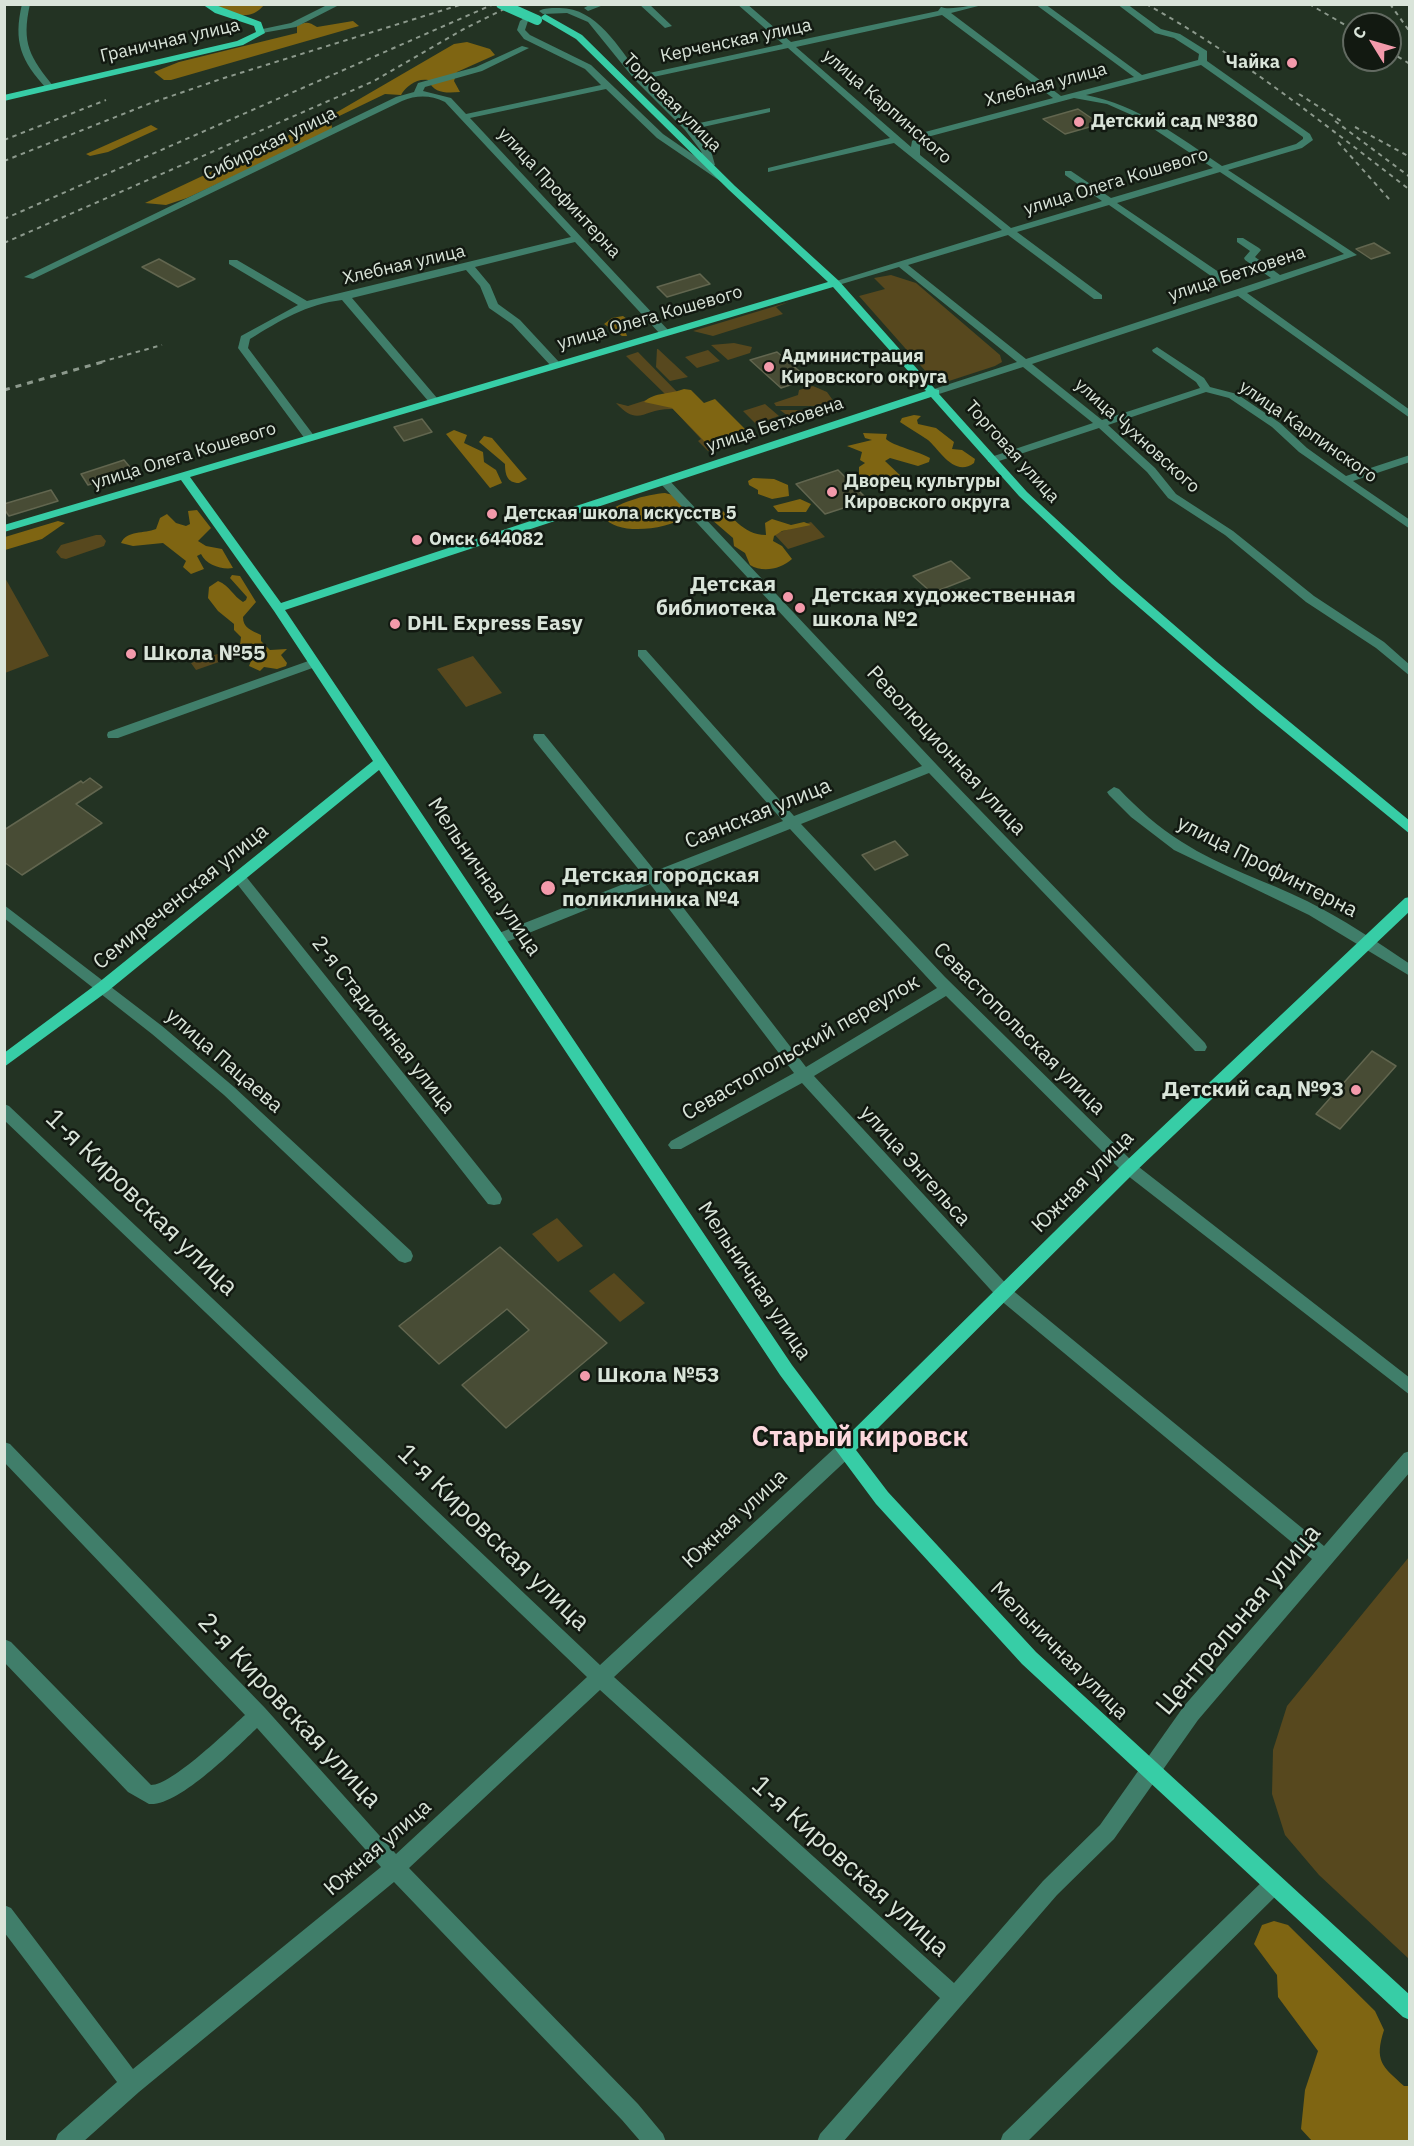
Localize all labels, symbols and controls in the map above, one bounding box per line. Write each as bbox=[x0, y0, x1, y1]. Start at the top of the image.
north arrow bbox=[1342, 12, 1402, 72]
street label: Граничная улица bbox=[98, 14, 242, 68]
street label: Керченская улица bbox=[658, 14, 814, 68]
text: С bbox=[1348, 22, 1370, 43]
street label: улица Карпинского bbox=[818, 45, 956, 169]
street label: Торговая улица bbox=[618, 49, 726, 157]
place label: Чайка bbox=[1226, 52, 1280, 74]
marker: Чайка bbox=[1285, 56, 1299, 70]
street label: Хлебная улица bbox=[983, 58, 1109, 112]
street label: Сибирская улица bbox=[200, 102, 340, 186]
place label: Детский сад №380 bbox=[1091, 111, 1258, 133]
marker: Детский сад №380 bbox=[1072, 115, 1086, 129]
street label: улица Профинтерна bbox=[493, 123, 625, 263]
street label: улица Олега Кошевого bbox=[1021, 144, 1211, 220]
street label: Хлебная улица bbox=[341, 240, 467, 290]
street label: улица Бетховена bbox=[1166, 242, 1308, 306]
street label: улица Олега Кошевого bbox=[555, 281, 745, 355]
place label: Администрация Кировского округа bbox=[781, 346, 947, 388]
marker: Администрация Кировского округа bbox=[762, 360, 776, 374]
street label: улица Чухновского bbox=[1070, 374, 1204, 498]
street label: улица Карпинского bbox=[1235, 376, 1381, 488]
street label: улица Бетховена bbox=[704, 393, 846, 457]
street label: Торговая улица bbox=[960, 396, 1064, 508]
street label: улица Олега Кошевого bbox=[89, 418, 279, 494]
place label: Дворец культуры Кировского округа bbox=[844, 471, 1010, 514]
marker: Дворец культуры Кировского округа bbox=[825, 485, 839, 499]
place label: Детская школа искусств 5 bbox=[504, 503, 737, 525]
marker: Детская школа искусств 5 bbox=[485, 507, 499, 521]
place label: Омск 644082 bbox=[429, 529, 544, 551]
marker: Омск 644082 bbox=[410, 533, 424, 547]
place label: Детская библиотека bbox=[656, 572, 776, 622]
place label: Детская художественная школа №2 bbox=[812, 583, 1076, 633]
marker: Детская библиотека bbox=[781, 590, 795, 604]
marker: Детская художественная школа №2 bbox=[793, 601, 807, 615]
place label: DHL Express Easy bbox=[407, 611, 583, 637]
marker: DHL Express Easy bbox=[388, 617, 402, 631]
place label: Школа №55 bbox=[143, 641, 266, 667]
marker: Школа №55 bbox=[124, 647, 138, 661]
street label: Революционная улица bbox=[861, 661, 1031, 841]
street label: Саянская улица bbox=[681, 773, 835, 855]
street label: Мельничная улица bbox=[422, 793, 546, 961]
street label: улица Профинтерна bbox=[1173, 811, 1361, 923]
street label: Семиреченская улица bbox=[88, 819, 274, 975]
place label: Детская городская поликлиника №4 bbox=[562, 863, 760, 913]
marker: Детская городская поликлиника №4 bbox=[539, 879, 557, 897]
street label: 2-я Стадионная улица bbox=[306, 931, 460, 1119]
street label: Севастопольская улица bbox=[928, 938, 1110, 1120]
street label: Севастопольский переулок bbox=[678, 970, 924, 1126]
street label: улица Пацаева bbox=[160, 1003, 288, 1119]
place label: Детский сад №93 bbox=[1162, 1077, 1344, 1103]
marker: Детский сад №93 bbox=[1349, 1083, 1363, 1097]
street label: улица Энгельса bbox=[854, 1101, 976, 1231]
street label: 1-я Кировская улица bbox=[38, 1103, 244, 1303]
street label: Южная улица bbox=[1027, 1126, 1139, 1238]
street label: Мельничная улица bbox=[692, 1197, 816, 1365]
place label: Школа №53 bbox=[597, 1363, 720, 1389]
marker: Школа №53 bbox=[578, 1369, 592, 1383]
district label: Старый кировск bbox=[752, 1422, 968, 1454]
street label: 1-я Кировская улица bbox=[390, 1438, 596, 1638]
street label: Южная улица bbox=[677, 1464, 793, 1574]
street label: Центральная улица bbox=[1150, 1518, 1328, 1722]
street label: Мельничная улица bbox=[985, 1577, 1133, 1725]
street label: 2-я Кировская улица bbox=[190, 1607, 388, 1815]
street label: 1-я Кировская улица bbox=[745, 1770, 955, 1964]
street label: Южная улица bbox=[319, 1795, 437, 1901]

